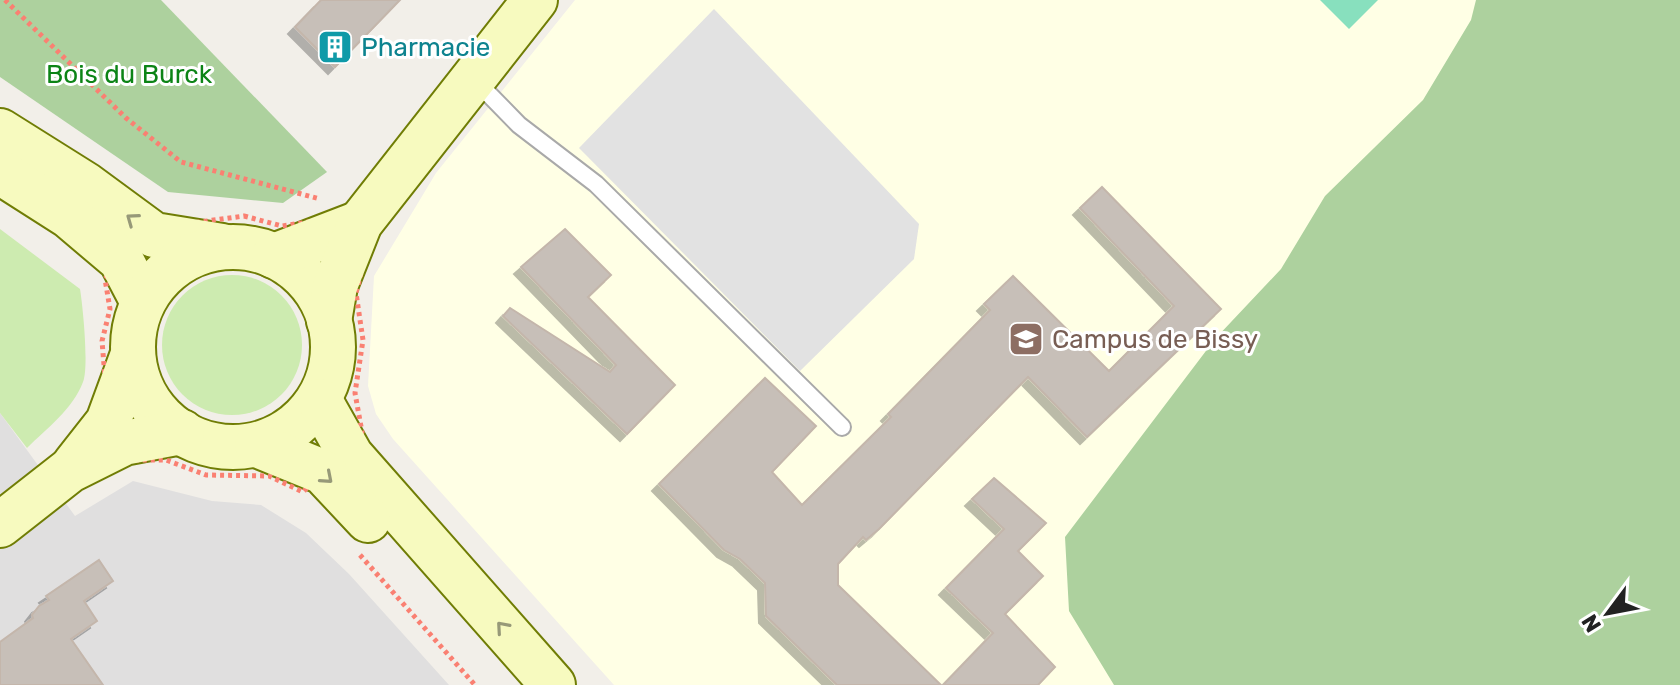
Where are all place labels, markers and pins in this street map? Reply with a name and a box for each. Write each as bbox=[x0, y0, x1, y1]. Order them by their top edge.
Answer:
building icon: Pharmacie bbox=[316, 28, 354, 66]
place label: Pharmacie bbox=[361, 32, 490, 63]
school or university icon: Campus de Bissy bbox=[1007, 320, 1045, 358]
place label: Campus de Bissy bbox=[1052, 324, 1258, 355]

